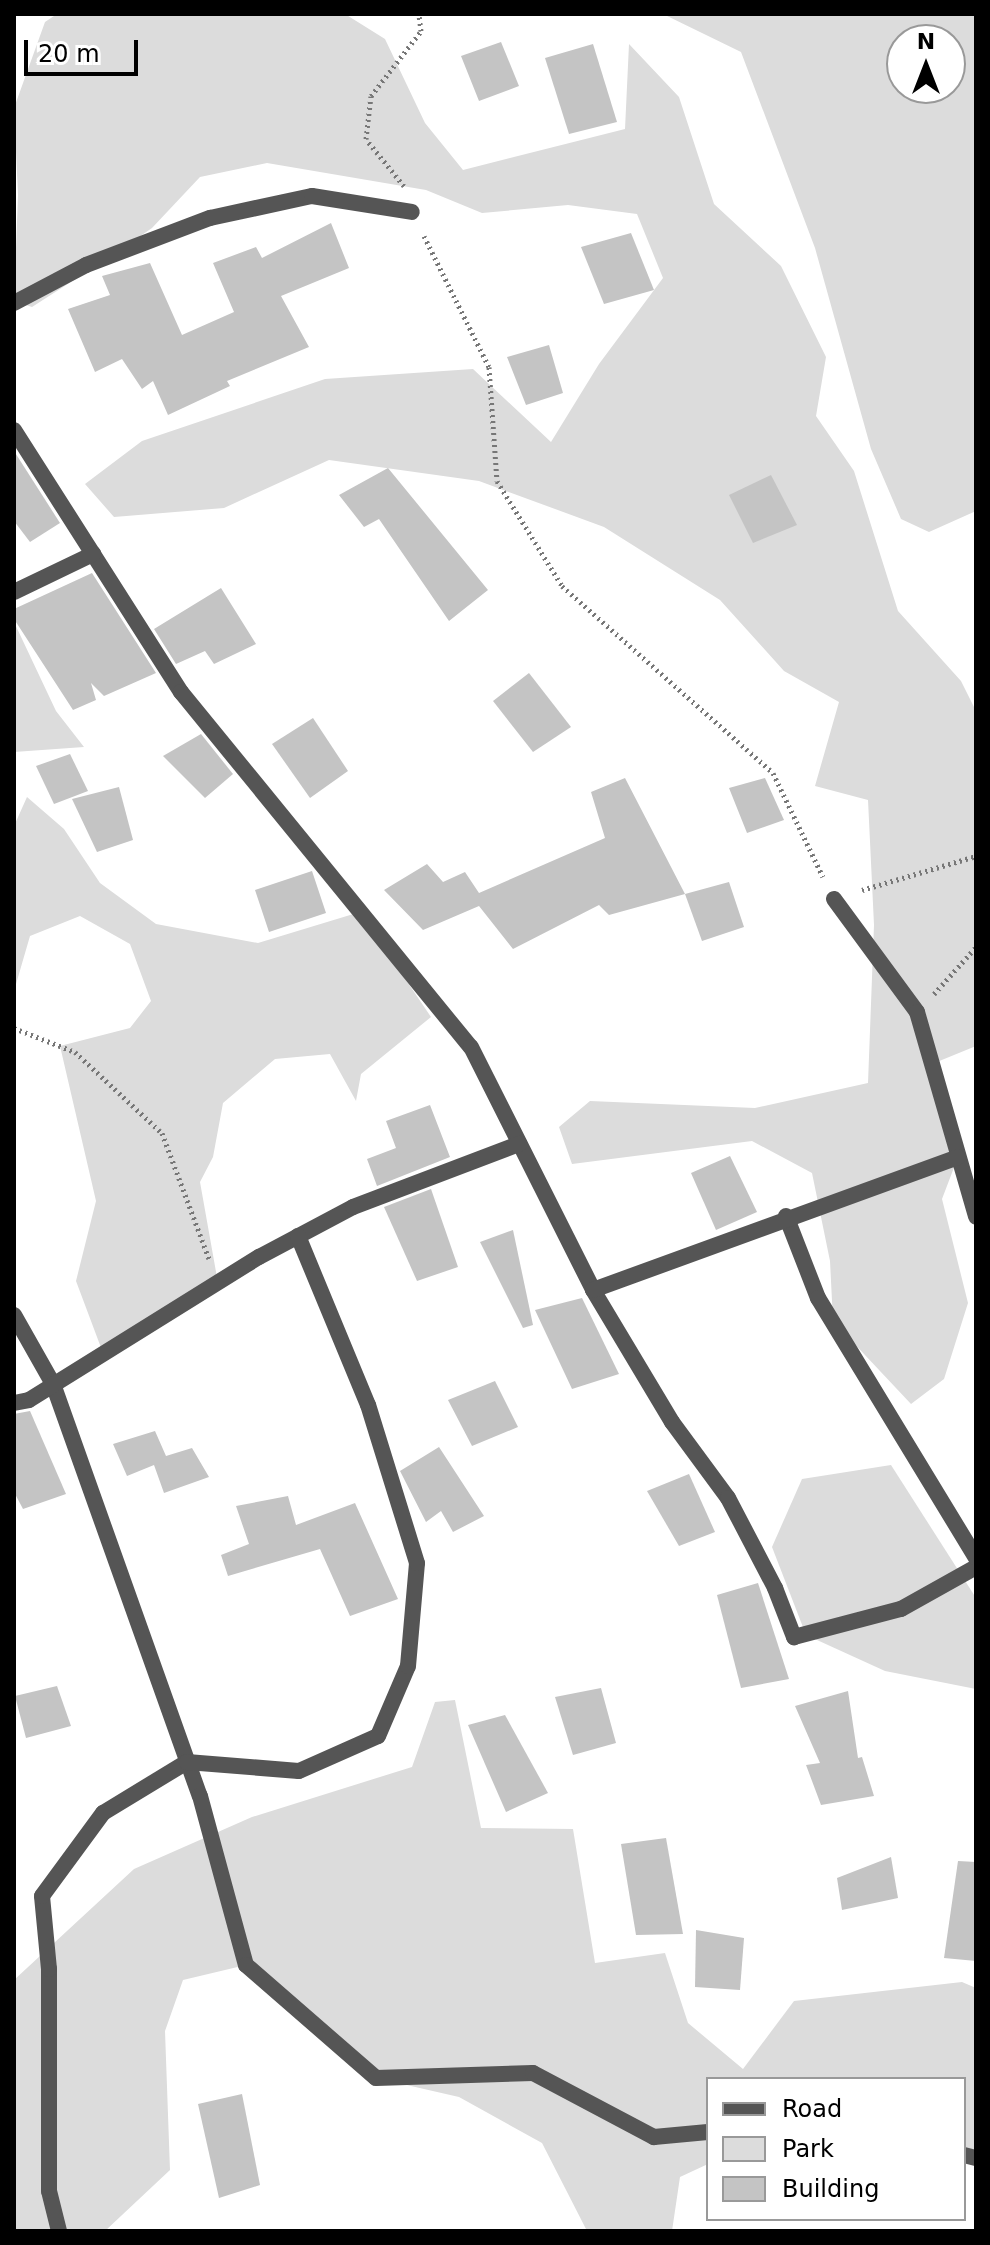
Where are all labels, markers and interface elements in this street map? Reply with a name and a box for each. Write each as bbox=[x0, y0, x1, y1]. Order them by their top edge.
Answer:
scale bar bbox=[28, 24, 142, 74]
north arrow bbox=[886, 24, 966, 104]
text: N bbox=[917, 29, 935, 54]
text: 20 m bbox=[38, 40, 100, 68]
legend bbox=[706, 2077, 966, 2221]
text: Road bbox=[782, 2095, 842, 2123]
text: Park bbox=[782, 2135, 834, 2163]
text: Building bbox=[782, 2175, 879, 2203]

